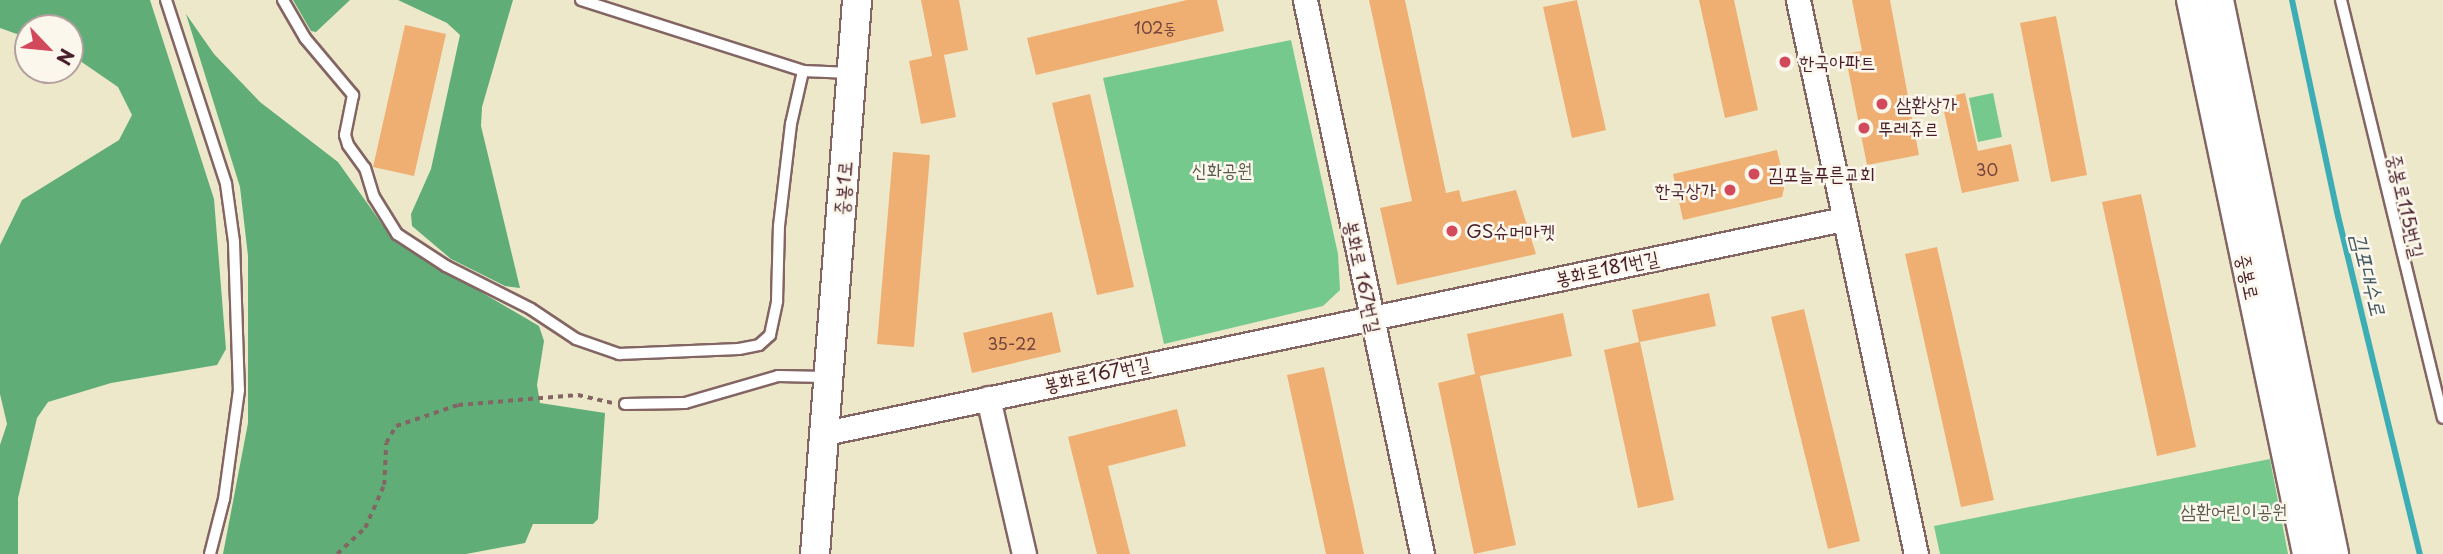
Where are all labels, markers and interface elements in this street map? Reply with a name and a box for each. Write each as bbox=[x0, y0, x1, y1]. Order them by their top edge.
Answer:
north arrow bbox=[14, 14, 84, 84]
house number: 102동 bbox=[1134, 17, 1176, 37]
text: N bbox=[50, 44, 82, 70]
place label: 한국아파트 bbox=[1799, 51, 1875, 73]
marker: 한국아파트 bbox=[1777, 54, 1793, 70]
place label: 삼환상가 bbox=[1896, 93, 1957, 115]
marker: 삼환상가 bbox=[1874, 96, 1890, 112]
place label: 뚜레쥬르 bbox=[1878, 117, 1939, 139]
marker: 뚜레쥬르 bbox=[1856, 120, 1872, 136]
street label: 중봉로115번길 bbox=[2383, 152, 2429, 260]
park label: 신화공원 bbox=[1191, 159, 1253, 181]
house number: 30 bbox=[1976, 159, 1998, 179]
street label: 중봉1로 bbox=[830, 160, 856, 216]
place label: 김포늘푸른교회 bbox=[1768, 163, 1875, 185]
marker: 김포늘푸른교회 bbox=[1746, 166, 1762, 182]
place label: 한국상가 bbox=[1655, 179, 1716, 201]
marker: 한국상가 bbox=[1722, 182, 1738, 198]
street label: 봉화로 167번길 bbox=[1340, 219, 1386, 335]
place label: GS슈머마켓 bbox=[1466, 220, 1555, 242]
marker: GS슈머마켓 bbox=[1444, 223, 1460, 239]
water label: 김포대수로 bbox=[2348, 230, 2392, 318]
street label: 봉화로181번길 bbox=[1553, 246, 1661, 290]
street label: 중봉로 bbox=[2232, 252, 2264, 302]
house number: 35-22 bbox=[987, 333, 1037, 353]
street label: 봉화로167번길 bbox=[1042, 352, 1152, 396]
park label: 삼환어린이공원 bbox=[2180, 500, 2288, 522]

